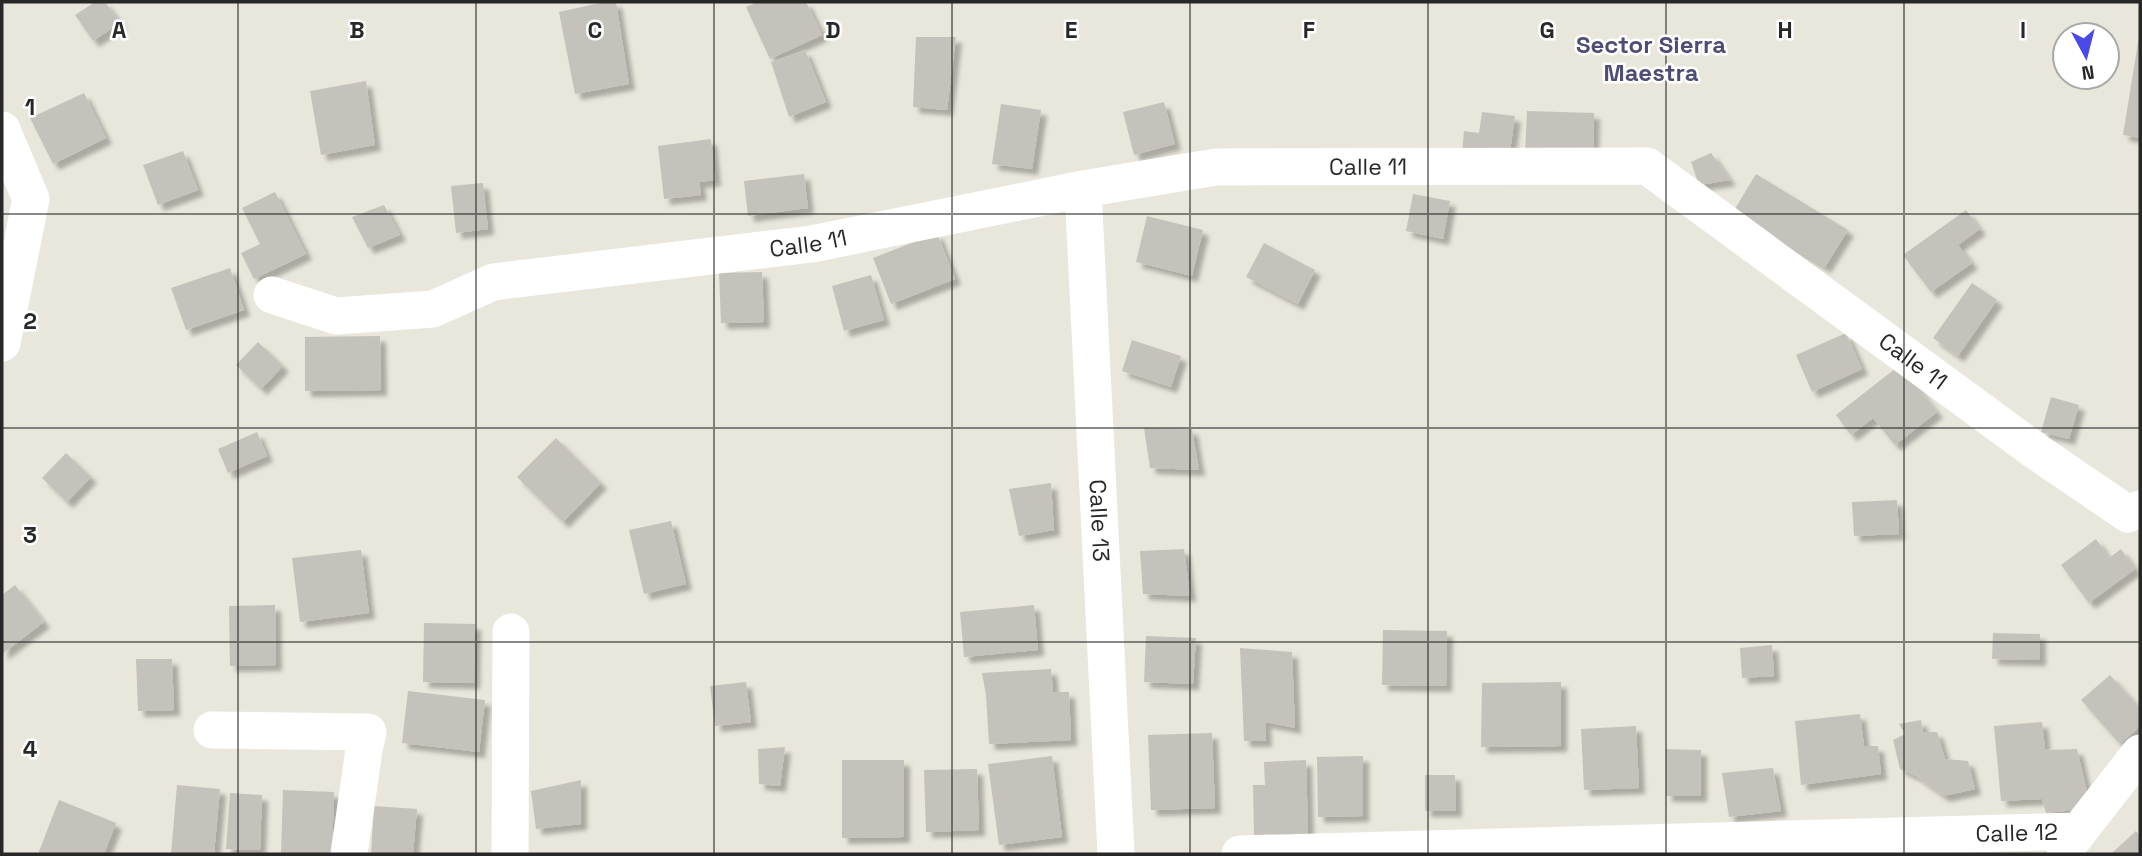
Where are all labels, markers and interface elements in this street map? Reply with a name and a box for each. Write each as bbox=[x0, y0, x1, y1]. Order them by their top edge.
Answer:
text: A bbox=[112, 15, 127, 45]
text: B bbox=[349, 15, 365, 45]
text: C bbox=[588, 15, 602, 45]
text: D bbox=[825, 15, 841, 45]
text: E bbox=[1065, 15, 1077, 45]
text: F bbox=[1303, 15, 1315, 45]
text: G bbox=[1539, 15, 1555, 45]
text: H bbox=[1777, 15, 1793, 45]
text: I bbox=[2020, 15, 2026, 45]
north arrow bbox=[2051, 21, 2121, 91]
district label: Sector Sierra Maestra bbox=[1576, 29, 1726, 88]
text: N bbox=[2080, 59, 2096, 86]
text: 1 bbox=[25, 92, 35, 122]
street label: Calle 11 bbox=[1329, 152, 1407, 182]
street label: Calle 11 bbox=[768, 222, 850, 264]
text: 2 bbox=[23, 306, 37, 336]
street label: Calle 11 bbox=[1873, 326, 1953, 396]
street label: Calle 13 bbox=[1082, 479, 1116, 562]
text: 3 bbox=[23, 520, 37, 550]
text: 4 bbox=[23, 734, 38, 764]
street label: Calle 12 bbox=[1975, 817, 2058, 849]

